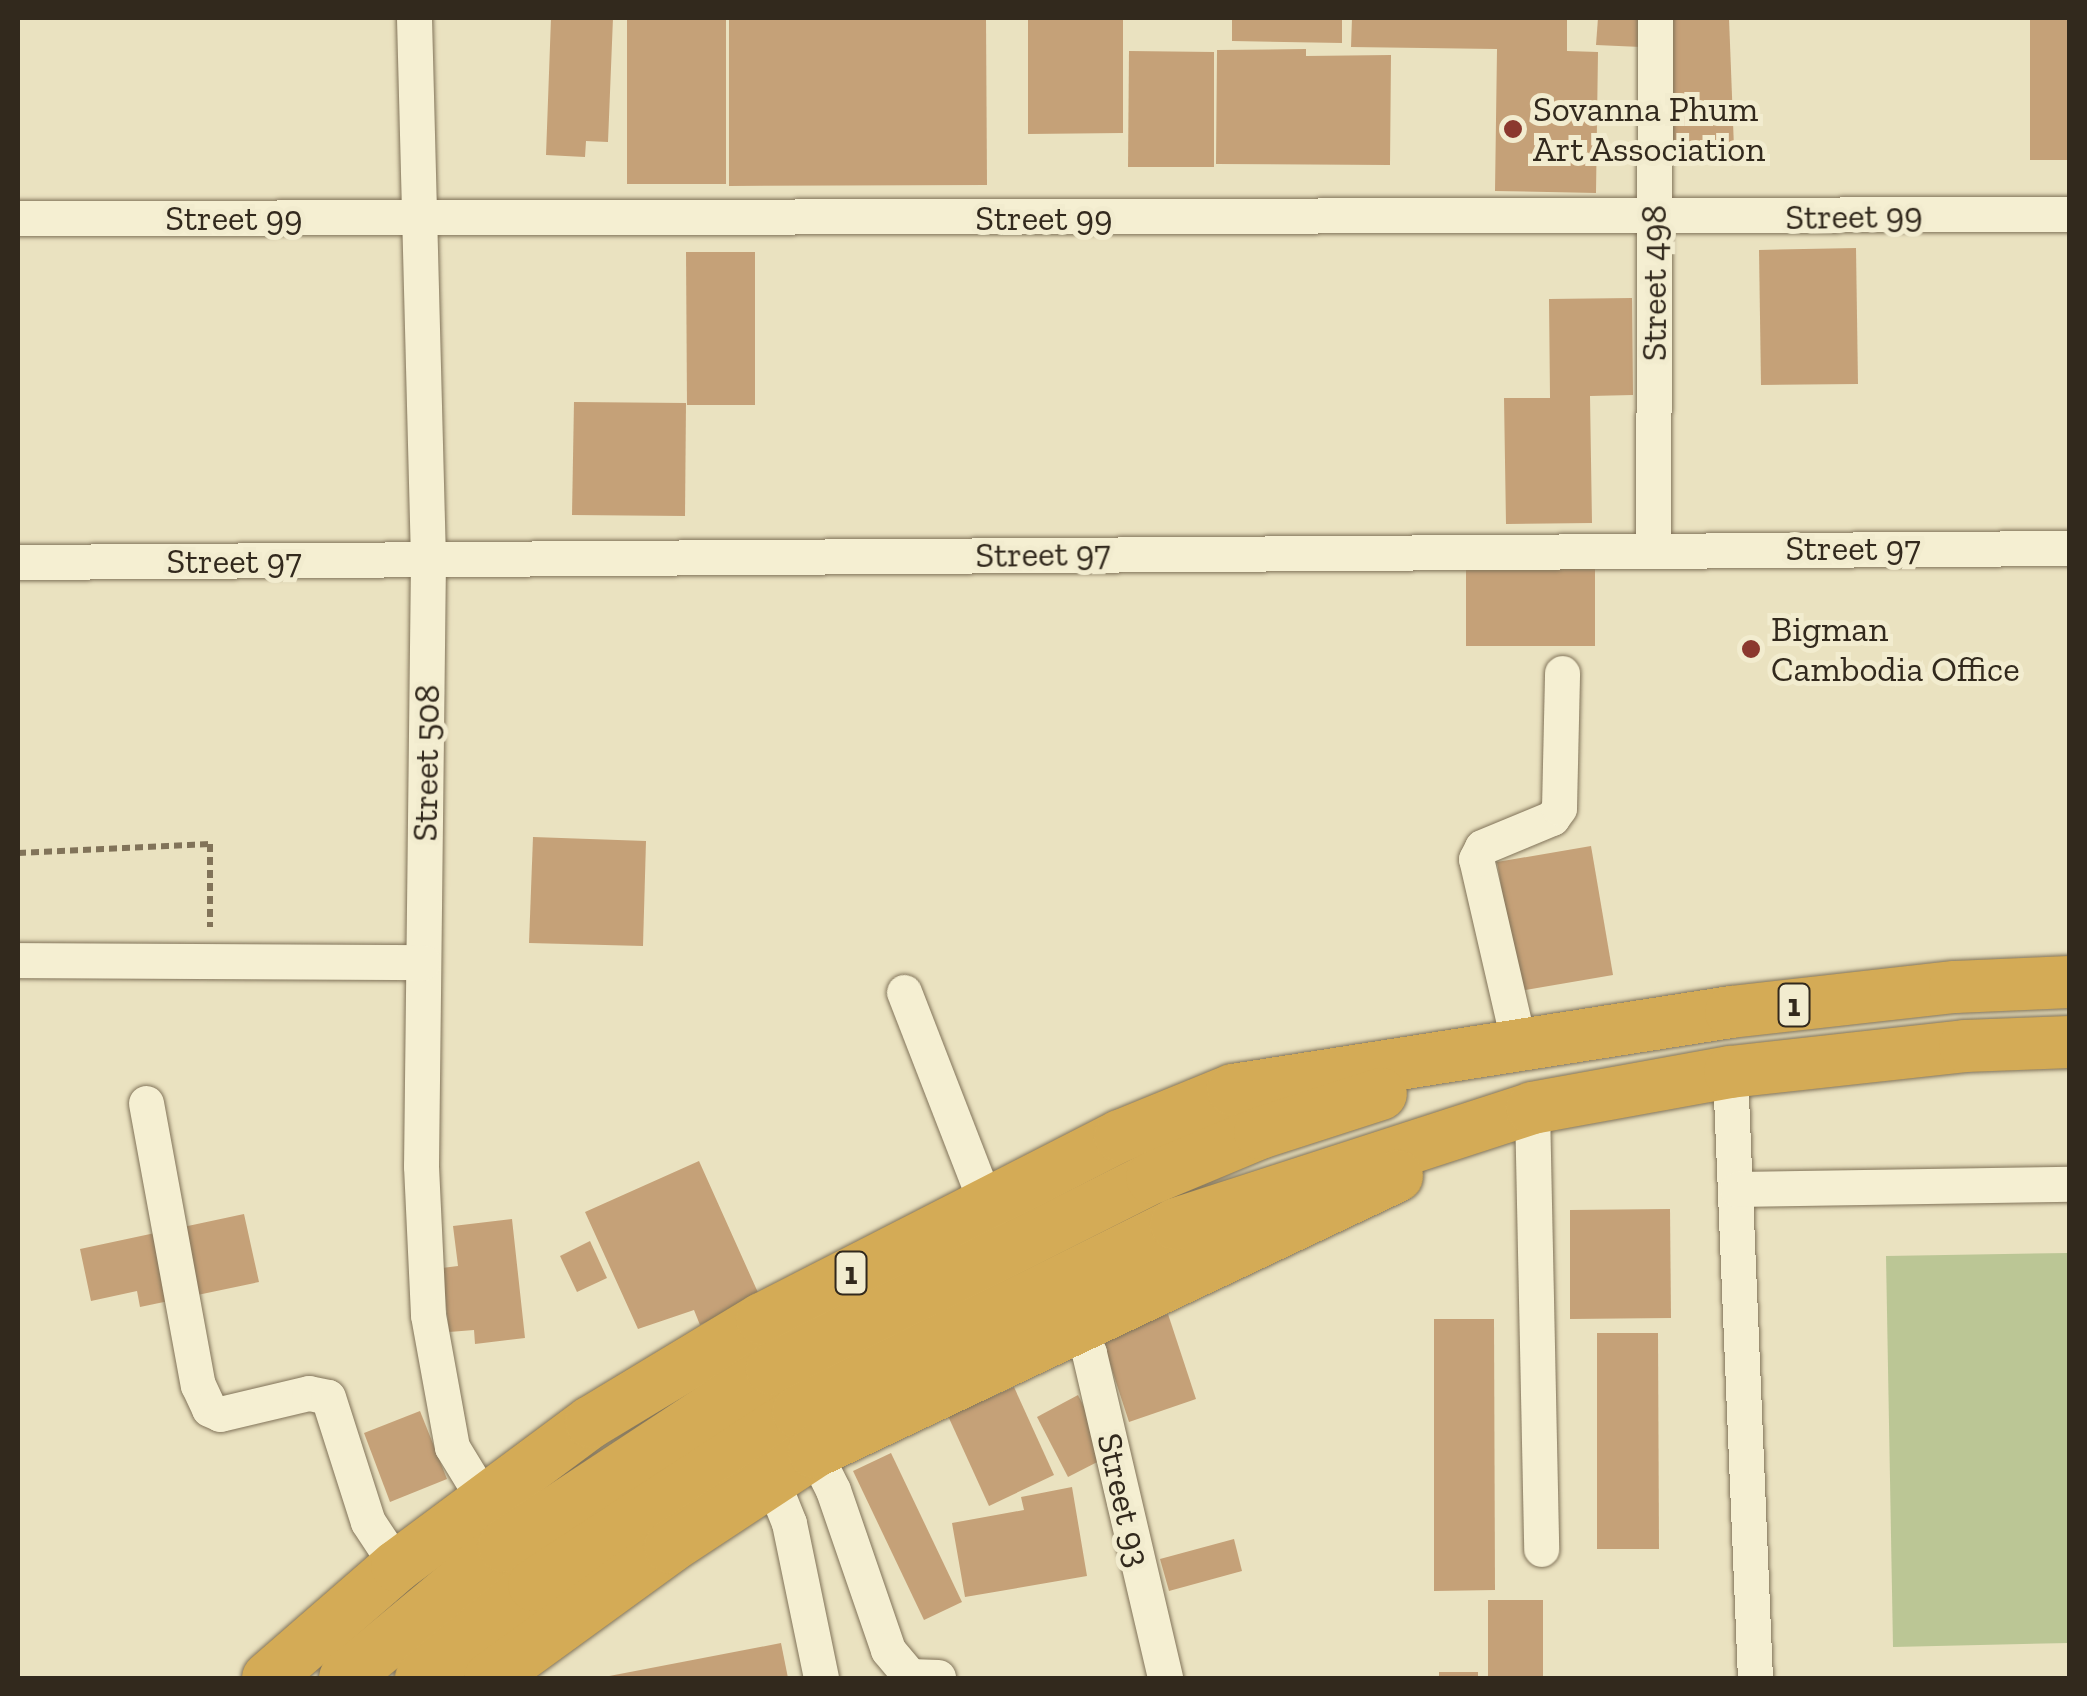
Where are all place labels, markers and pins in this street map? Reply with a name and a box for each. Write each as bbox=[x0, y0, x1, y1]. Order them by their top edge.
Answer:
place label: Sovanna Phum Art Association bbox=[1533, 88, 1766, 170]
marker: Sovanna Phum Art Association bbox=[1502, 118, 1524, 140]
place label: Bigman Cambodia Office bbox=[1771, 608, 2020, 690]
marker: Bigman Cambodia Office bbox=[1740, 638, 1762, 660]

